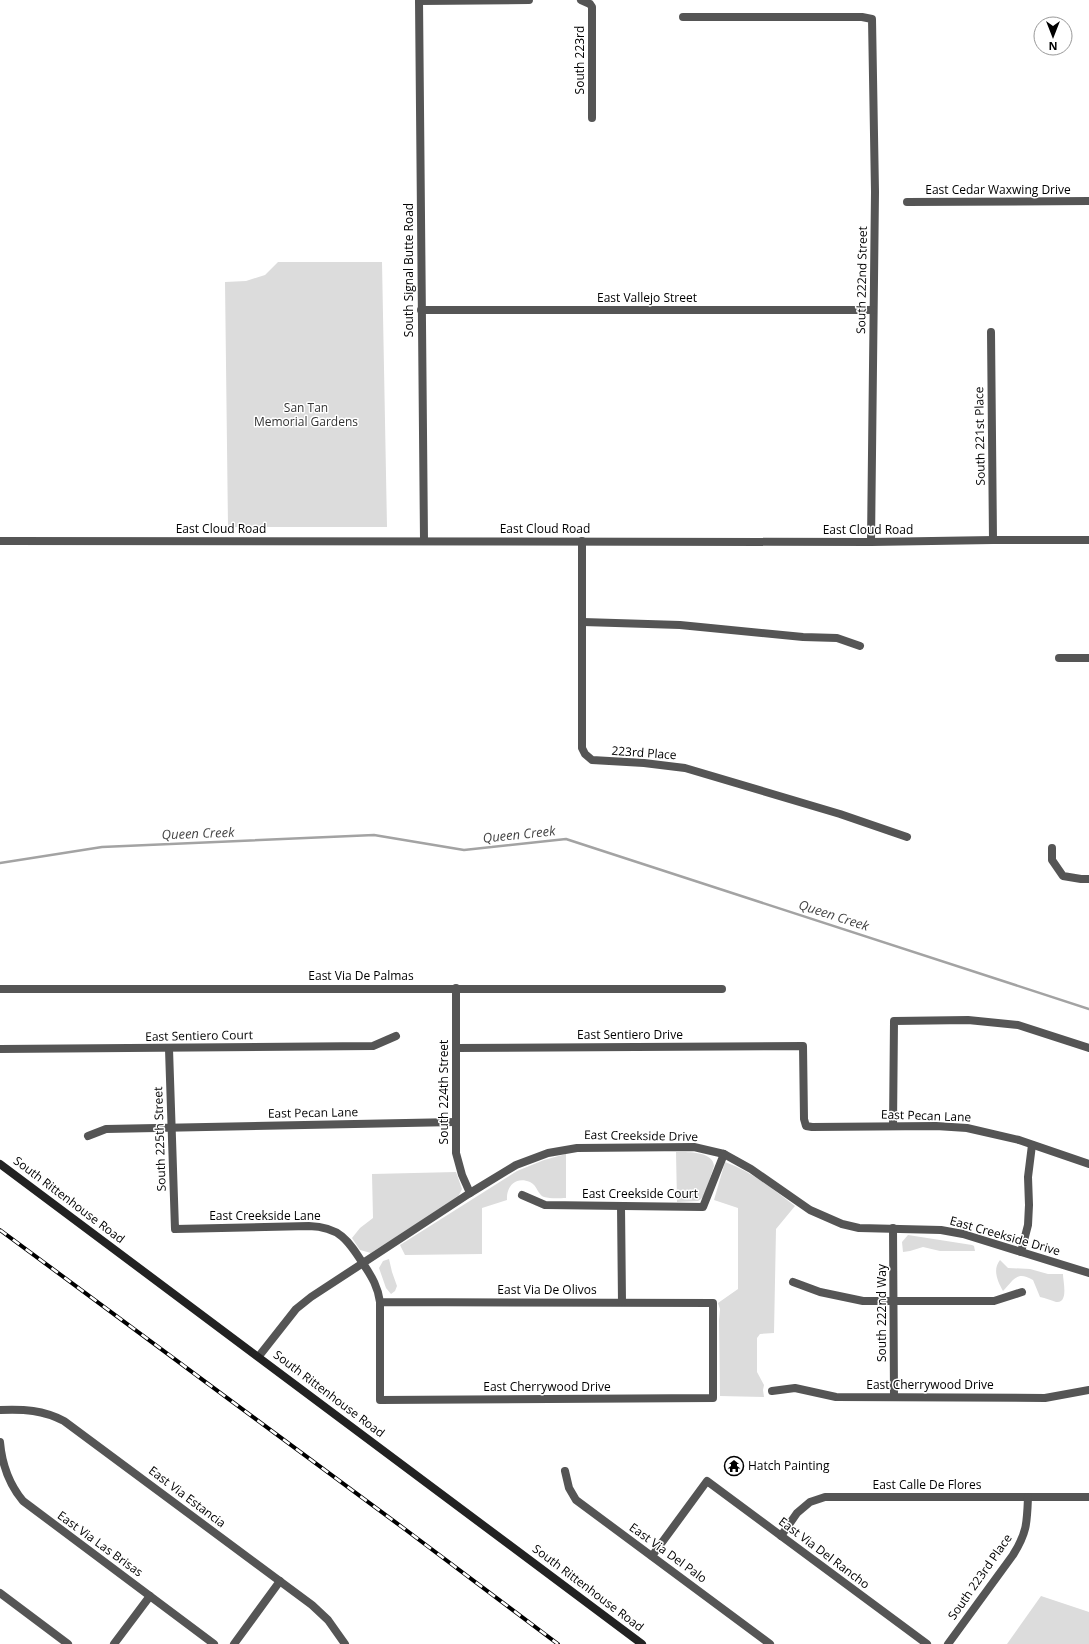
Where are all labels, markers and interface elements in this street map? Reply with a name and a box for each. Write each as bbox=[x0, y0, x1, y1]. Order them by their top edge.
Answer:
north arrow bbox=[1033, 16, 1073, 56]
street label: South 223rd bbox=[571, 26, 588, 94]
text: N bbox=[1049, 39, 1057, 54]
street label: East Cedar Waxwing Drive bbox=[925, 181, 1071, 198]
street label: South Signal Butte Road bbox=[400, 203, 417, 337]
street label: South 222nd Street bbox=[852, 226, 871, 334]
street label: East Vallejo Street bbox=[597, 289, 697, 306]
street label: South 221st Place bbox=[970, 386, 989, 486]
park label: San Tan Memorial Gardens bbox=[254, 399, 358, 430]
street label: East Cloud Road bbox=[176, 520, 266, 537]
street label: East Cloud Road bbox=[500, 520, 590, 537]
street label: East Cloud Road bbox=[823, 521, 913, 538]
street label: 223rd Place bbox=[611, 742, 677, 763]
water label: Queen Creek bbox=[482, 821, 557, 847]
water label: Queen Creek bbox=[161, 823, 235, 843]
water label: Queen Creek bbox=[797, 895, 872, 935]
street label: East Via De Palmas bbox=[308, 967, 414, 984]
street label: East Sentiero Court bbox=[145, 1026, 253, 1045]
street label: East Sentiero Drive bbox=[577, 1026, 683, 1043]
street label: South 224th Street bbox=[435, 1040, 452, 1144]
street label: South 225th Street bbox=[149, 1086, 170, 1192]
street label: East Pecan Lane bbox=[268, 1103, 359, 1122]
street label: East Pecan Lane bbox=[881, 1105, 972, 1126]
street label: East Creekside Drive bbox=[584, 1126, 698, 1145]
street label: South Rittenhouse Road bbox=[10, 1152, 128, 1247]
street label: East Creekside Court bbox=[582, 1185, 698, 1202]
street label: East Creekside Lane bbox=[209, 1207, 321, 1224]
street label: East Creekside Drive bbox=[948, 1212, 1063, 1259]
street label: South 222nd Way bbox=[873, 1263, 890, 1362]
street label: East Via De Olivos bbox=[497, 1281, 597, 1298]
street label: South Rittenhouse Road bbox=[270, 1346, 388, 1441]
street label: East Cherrywood Drive bbox=[866, 1376, 994, 1393]
street label: East Cherrywood Drive bbox=[483, 1378, 611, 1395]
temple icon: Hatch Painting bbox=[723, 1455, 745, 1477]
place label: Hatch Painting bbox=[748, 1457, 830, 1474]
street label: East Via Estancia bbox=[145, 1462, 229, 1531]
street label: East Calle De Flores bbox=[873, 1476, 982, 1493]
street label: East Via Las Brisas bbox=[54, 1507, 147, 1581]
street label: East Via Del Rancho bbox=[775, 1513, 873, 1592]
street label: East Via Del Palo bbox=[626, 1519, 711, 1587]
street label: South 223rd Place bbox=[944, 1530, 1016, 1623]
street label: South Rittenhouse Road bbox=[529, 1540, 647, 1635]

